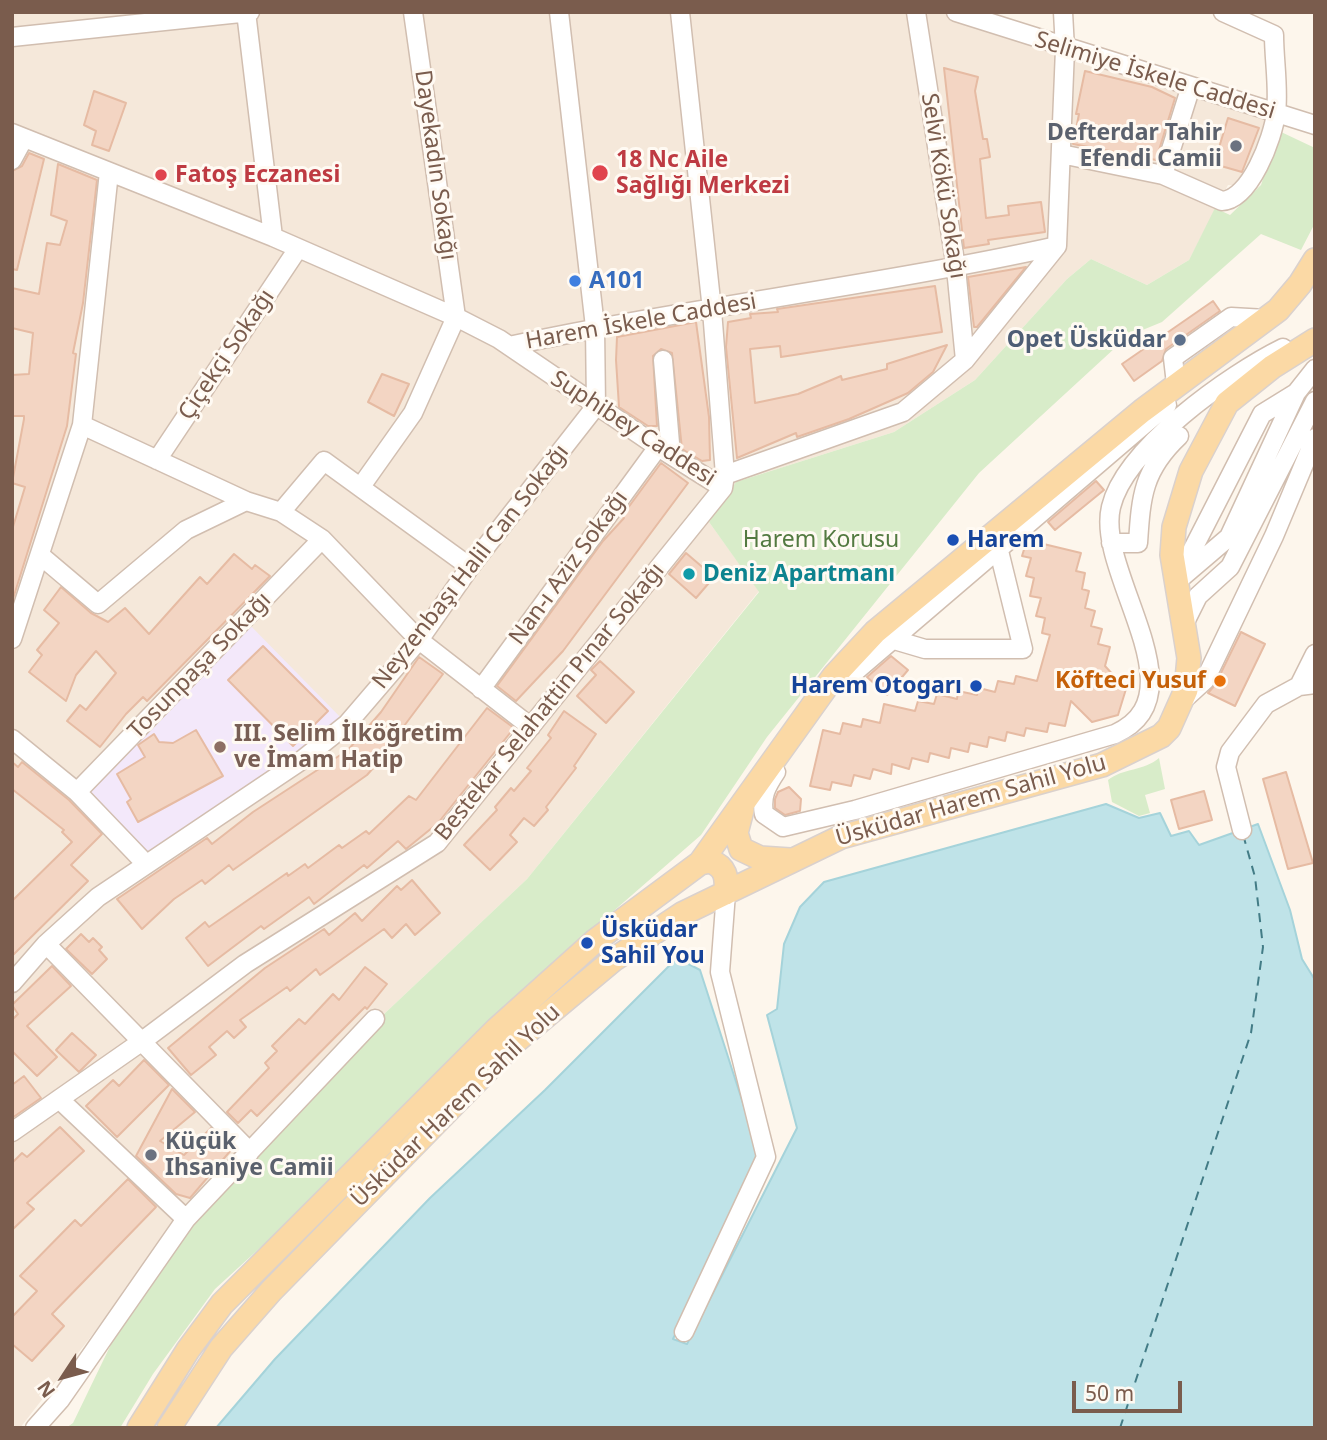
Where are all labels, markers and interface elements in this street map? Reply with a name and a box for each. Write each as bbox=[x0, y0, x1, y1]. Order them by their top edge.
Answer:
street label: Selimiye İskele Caddesi bbox=[1031, 26, 1279, 126]
street label: Dayekadın Sokağı bbox=[408, 68, 462, 262]
street label: Selvi Kökü Sokağı bbox=[915, 91, 971, 281]
place label: Defterdar Tahir Efendi Camii bbox=[1047, 119, 1222, 173]
marker: Defterdar Tahir Efendi Camii bbox=[1228, 138, 1244, 154]
place label: 18 Nc Aile Sağlığı Merkezi bbox=[616, 146, 790, 200]
place label: Fatoş Eczanesi bbox=[175, 161, 340, 189]
marker: 18 Nc Aile Sağlığı Merkezi bbox=[590, 163, 610, 183]
marker: Fatoş Eczanesi bbox=[153, 167, 169, 183]
place label: A101 bbox=[589, 267, 644, 295]
marker: A101 bbox=[567, 273, 583, 289]
street label: Çiçekçi Sokağı bbox=[173, 284, 281, 426]
street label: Harem İskele Caddesi bbox=[523, 288, 759, 356]
place label: Opet Üsküdar bbox=[1007, 326, 1166, 354]
marker: Opet Üsküdar bbox=[1172, 332, 1188, 348]
street label: Suphibey Caddesi bbox=[545, 365, 721, 493]
street label: Neyzenbaşı Halil Can Sokağı bbox=[367, 439, 575, 695]
street label: Nan-ı Aziz Sokağı bbox=[504, 485, 634, 651]
park label: Harem Korusu bbox=[743, 526, 899, 554]
place label: Harem bbox=[967, 526, 1044, 554]
marker: Harem bbox=[945, 532, 961, 548]
street label: Bestekar Selahattin Pınar Sokağı bbox=[429, 558, 671, 846]
place label: Deniz Apartmanı bbox=[703, 560, 895, 588]
marker: Deniz Apartmanı bbox=[681, 566, 697, 582]
street label: Tosunpaşa Sokağı bbox=[123, 587, 277, 745]
place label: Köfteci Yusuf bbox=[1055, 667, 1206, 695]
place label: Harem Otogarı bbox=[791, 672, 962, 700]
marker: Köfteci Yusuf bbox=[1212, 673, 1228, 689]
marker: Harem Otogarı bbox=[968, 678, 984, 694]
place label: III. Selim İlköğretim ve İmam Hatip bbox=[234, 720, 464, 774]
marker: III. Selim İlköğretim ve İmam Hatip bbox=[212, 739, 228, 755]
street label: Üsküdar Harem Sahil Yolu bbox=[833, 749, 1109, 853]
place label: Üsküdar Sahil You bbox=[601, 916, 705, 970]
marker: Üsküdar Sahil You bbox=[579, 935, 595, 951]
street label: Üsküdar Harem Sahil Yolu bbox=[346, 999, 566, 1213]
place label: Küçük Ihsaniye Camii bbox=[165, 1128, 334, 1182]
marker: Küçük Ihsaniye Camii bbox=[143, 1147, 159, 1163]
north arrow bbox=[28, 1342, 98, 1412]
scale bar bbox=[1075, 1366, 1185, 1410]
text: N bbox=[31, 1375, 61, 1403]
text: 50 m bbox=[1085, 1379, 1134, 1407]

